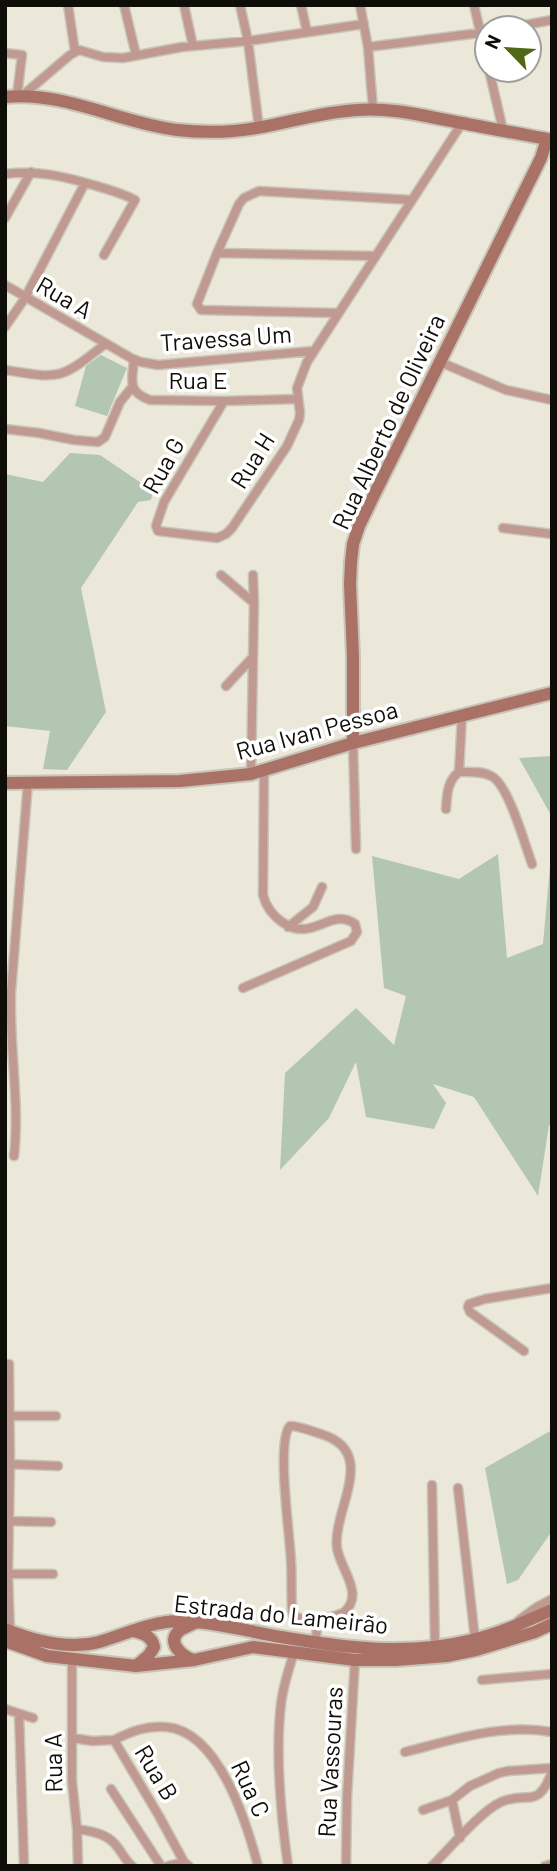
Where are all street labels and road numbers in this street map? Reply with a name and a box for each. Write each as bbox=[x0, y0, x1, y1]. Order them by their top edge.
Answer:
street label: Rua A bbox=[32, 269, 98, 324]
street label: Rua Alberto de Oliveira bbox=[325, 309, 450, 533]
street label: Travessa Um bbox=[159, 318, 293, 357]
street label: Rua E bbox=[168, 365, 228, 394]
street label: Rua H bbox=[223, 427, 280, 493]
street label: Rua G bbox=[136, 432, 190, 498]
street label: Rua Ivan Pessoa bbox=[232, 694, 401, 765]
street label: Estrada do Lameirão bbox=[173, 1588, 390, 1639]
street label: Rua Vassouras bbox=[311, 1686, 348, 1838]
street label: Rua A bbox=[37, 1733, 68, 1793]
street label: Rua B bbox=[129, 1739, 185, 1805]
street label: Rua C bbox=[226, 1755, 277, 1821]

